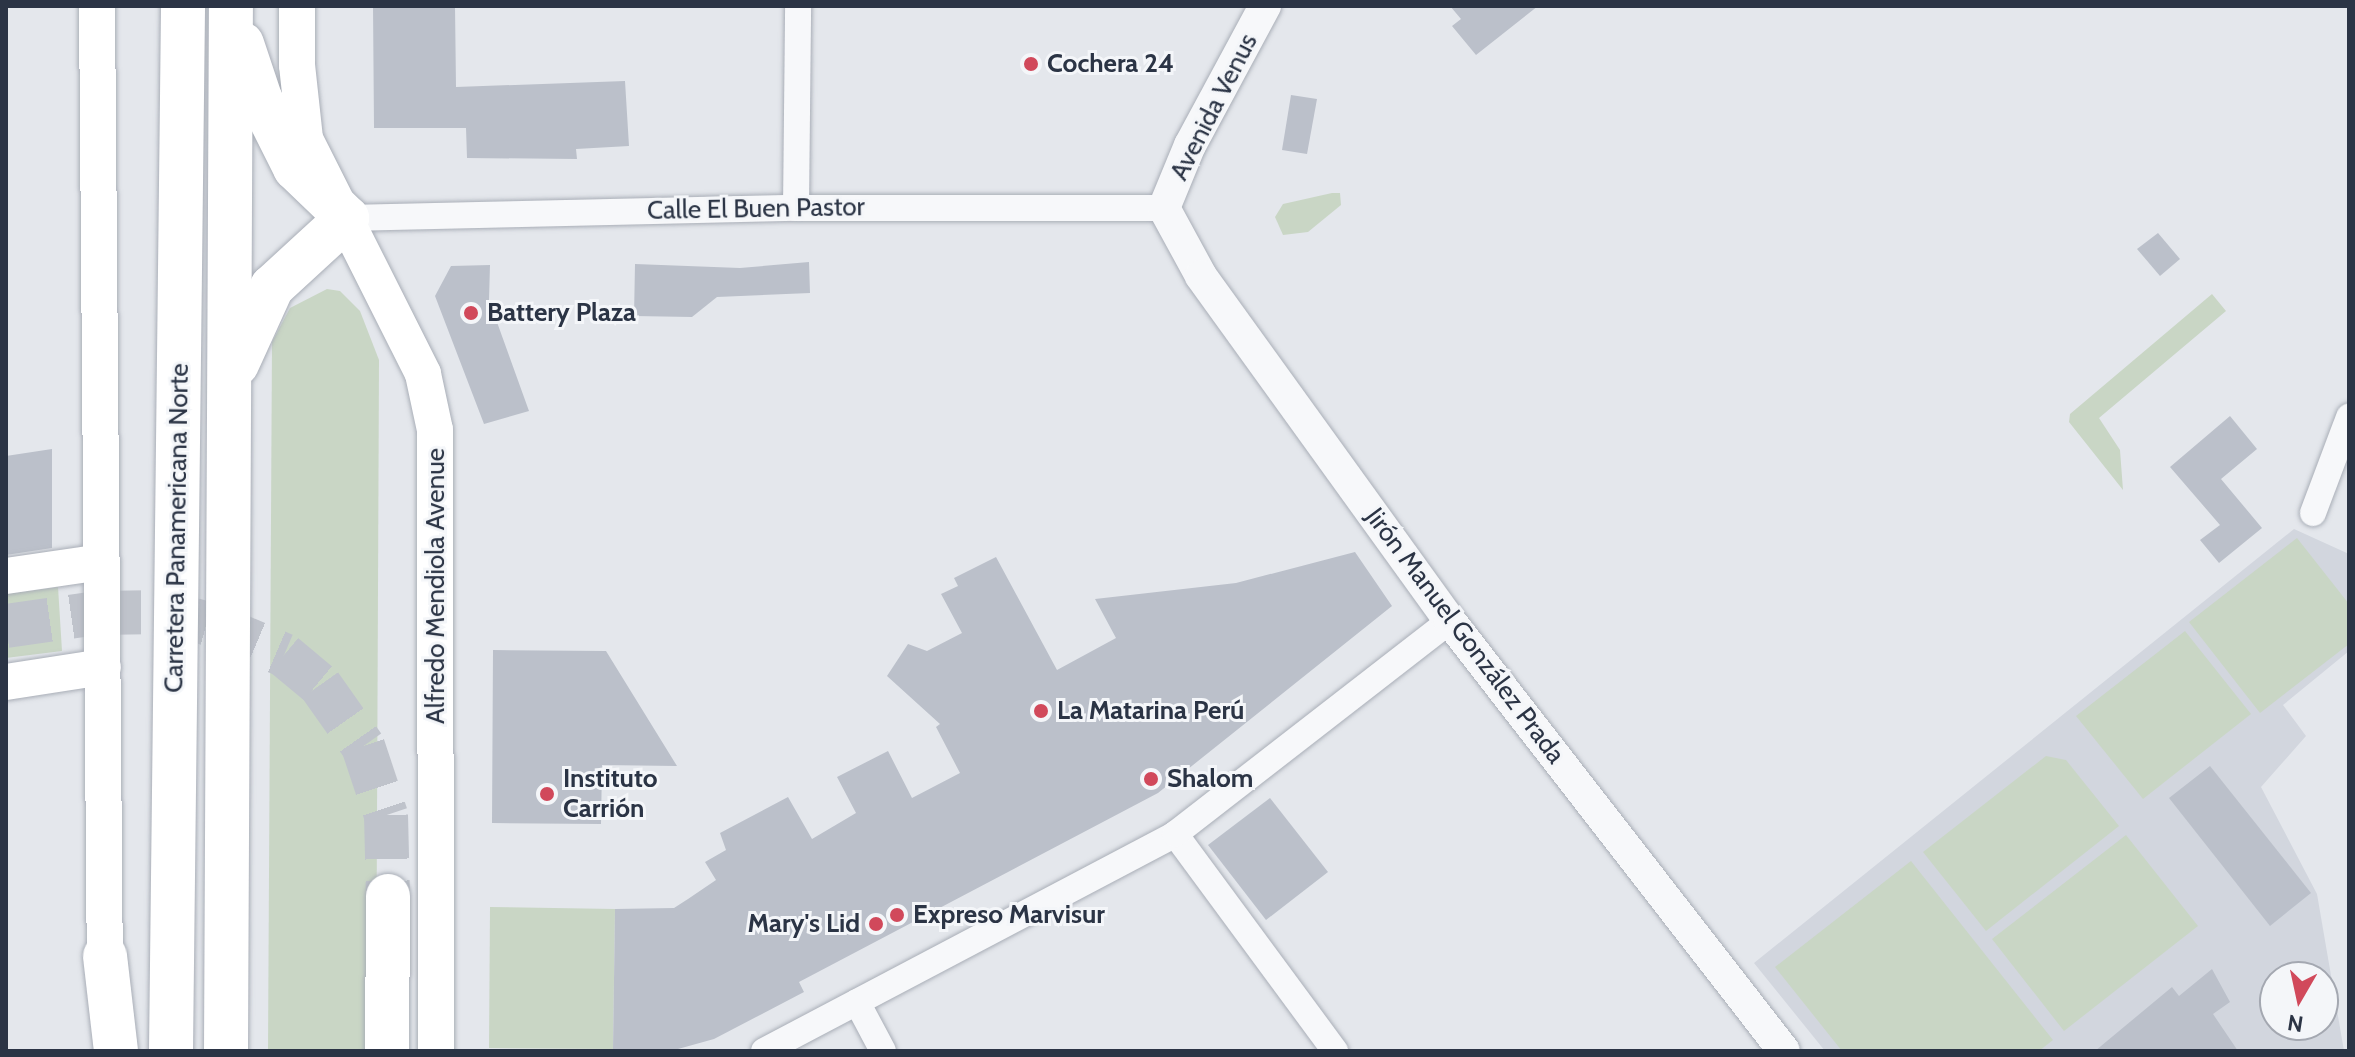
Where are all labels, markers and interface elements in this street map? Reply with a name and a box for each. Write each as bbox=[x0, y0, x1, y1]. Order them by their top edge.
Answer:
street label: Avenida Venus bbox=[1164, 28, 1264, 186]
place label: Cochera 24 bbox=[1047, 48, 1174, 80]
marker: Cochera 24 bbox=[1022, 55, 1040, 73]
street label: Calle El Buen Pastor bbox=[647, 192, 865, 226]
place label: Battery Plaza bbox=[487, 297, 636, 329]
marker: Battery Plaza bbox=[462, 304, 480, 322]
street label: Carretera Panamericana Norte bbox=[159, 363, 195, 693]
street label: Alfredo Mendiola Avenue bbox=[420, 448, 452, 724]
street label: Jirón Manuel González Prada bbox=[1359, 502, 1571, 770]
place label: La Matarina Perú bbox=[1057, 695, 1244, 727]
marker: La Matarina Perú bbox=[1032, 702, 1050, 720]
place label: Instituto Carrión bbox=[563, 763, 658, 824]
place label: Shalom bbox=[1167, 763, 1253, 795]
marker: Shalom bbox=[1142, 770, 1160, 788]
marker: Instituto Carrión bbox=[538, 785, 556, 803]
place label: Expreso Marvisur bbox=[913, 899, 1105, 931]
marker: Expreso Marvisur bbox=[888, 906, 906, 924]
place label: Mary's Lid bbox=[748, 908, 860, 940]
marker: Mary's Lid bbox=[867, 915, 885, 933]
north arrow bbox=[2259, 961, 2339, 1041]
text: N bbox=[2286, 1009, 2305, 1038]

